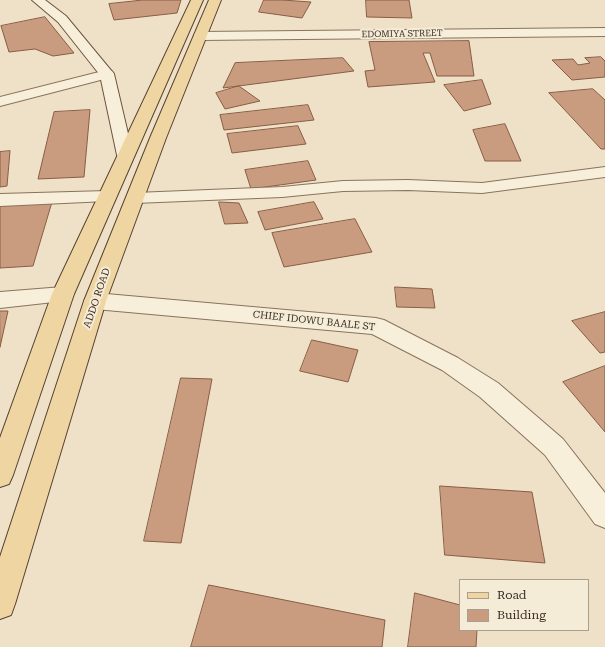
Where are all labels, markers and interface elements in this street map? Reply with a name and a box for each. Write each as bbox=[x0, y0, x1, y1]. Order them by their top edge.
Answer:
street label: EDOMIYA STREET bbox=[361, 28, 443, 40]
street label: ADDO ROAD bbox=[81, 267, 113, 329]
street label: CHIEF IDOWU BAALE ST bbox=[252, 309, 376, 333]
legend bbox=[459, 579, 589, 631]
text: Road bbox=[497, 588, 526, 602]
text: Building bbox=[497, 608, 546, 622]

